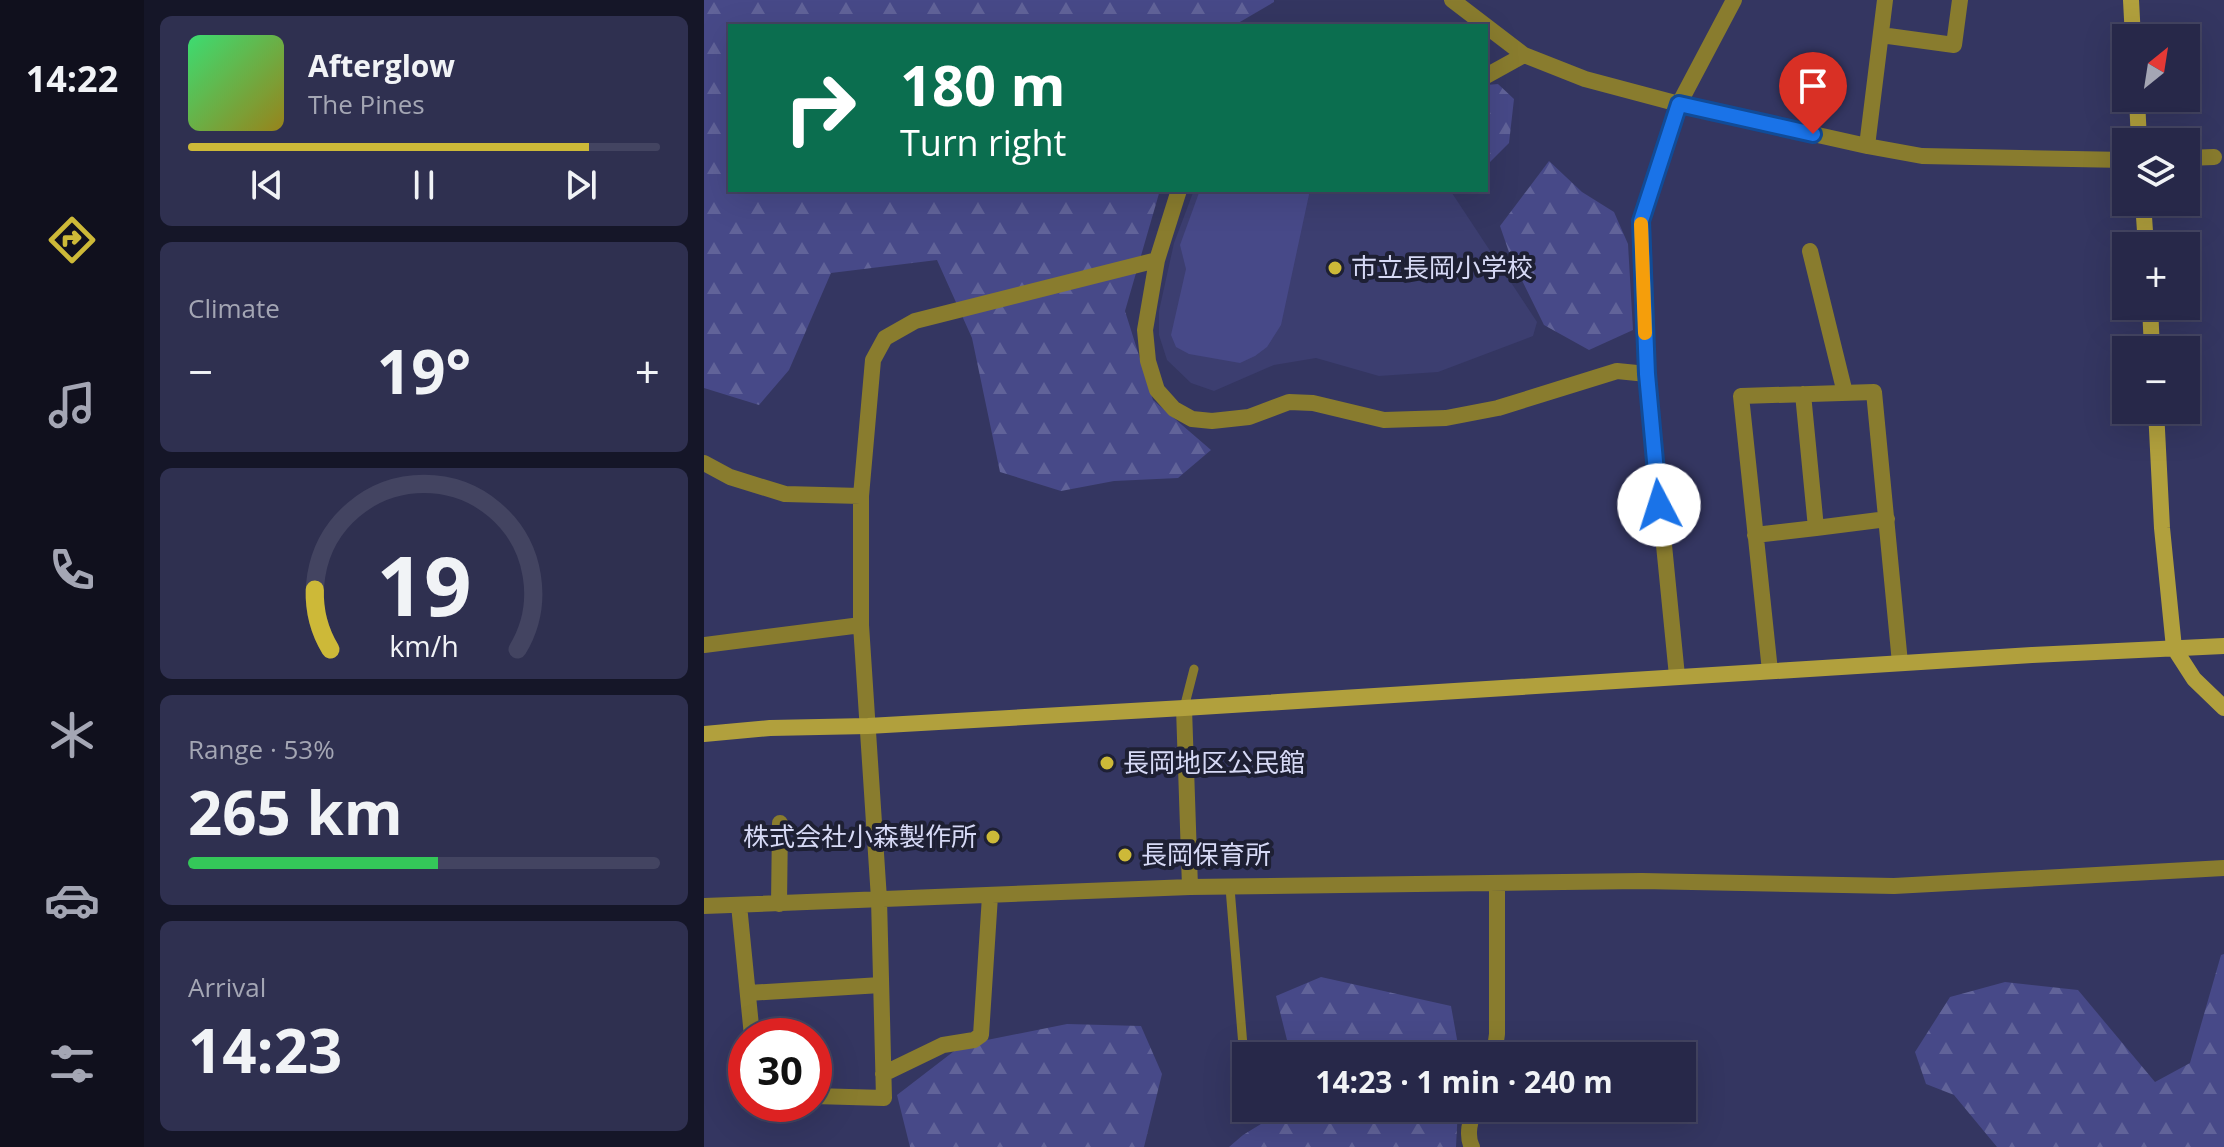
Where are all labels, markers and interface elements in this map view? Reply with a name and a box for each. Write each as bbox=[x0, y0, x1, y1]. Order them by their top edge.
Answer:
north arrow bbox=[2112, 24, 2200, 112]
map controls bbox=[2112, 24, 2200, 424]
text: Afterglow bbox=[308, 45, 455, 86]
text: 180 m bbox=[900, 46, 1066, 122]
pin bbox=[1779, 52, 1847, 134]
text: 14:22 bbox=[26, 54, 118, 103]
icon: right bbox=[768, 56, 872, 160]
icon: arrive bbox=[1791, 64, 1835, 108]
text: The Pines bbox=[308, 86, 425, 122]
text: Turn right bbox=[900, 118, 1066, 167]
button: layers bbox=[2112, 128, 2200, 216]
icon: previous bbox=[245, 163, 289, 207]
icon: pause bbox=[402, 163, 446, 207]
icon: next bbox=[559, 163, 603, 207]
icon: directions bbox=[44, 212, 100, 268]
button: + bbox=[2112, 232, 2200, 320]
place label: 市立長岡小学校 bbox=[1351, 249, 1533, 285]
marker: 市立長岡小学校 bbox=[1326, 259, 1344, 277]
text: Climate bbox=[188, 290, 280, 326]
text: 19° bbox=[377, 330, 471, 412]
button: − bbox=[2112, 336, 2200, 424]
text: − bbox=[188, 341, 213, 401]
text: + bbox=[635, 341, 660, 401]
icon: music bbox=[44, 377, 100, 433]
position arrow bbox=[1617, 463, 1701, 547]
text: 19 bbox=[376, 526, 472, 639]
icon: phone bbox=[44, 542, 100, 598]
text: km/h bbox=[389, 626, 459, 665]
icon: climate bbox=[44, 707, 100, 763]
text: Range · 53% bbox=[188, 731, 335, 767]
place label: 長岡地区公民館 bbox=[1123, 744, 1305, 780]
marker: 長岡地区公民館 bbox=[1098, 754, 1116, 772]
text: 265 km bbox=[188, 771, 403, 853]
place label: 株式会社小森製作所 bbox=[743, 818, 977, 854]
marker: 株式会社小森製作所 bbox=[984, 828, 1002, 846]
place label: 長岡保育所 bbox=[1141, 836, 1271, 872]
marker: 長岡保育所 bbox=[1116, 846, 1134, 864]
icon: car bbox=[44, 872, 100, 928]
text: Arrival bbox=[188, 969, 266, 1005]
text: 14:23 bbox=[188, 1009, 342, 1091]
speed limit sign: 30 bbox=[728, 1018, 832, 1122]
icon: filters bbox=[44, 1036, 100, 1092]
text: 14:23 · 1 min · 240 m bbox=[1315, 1061, 1613, 1102]

